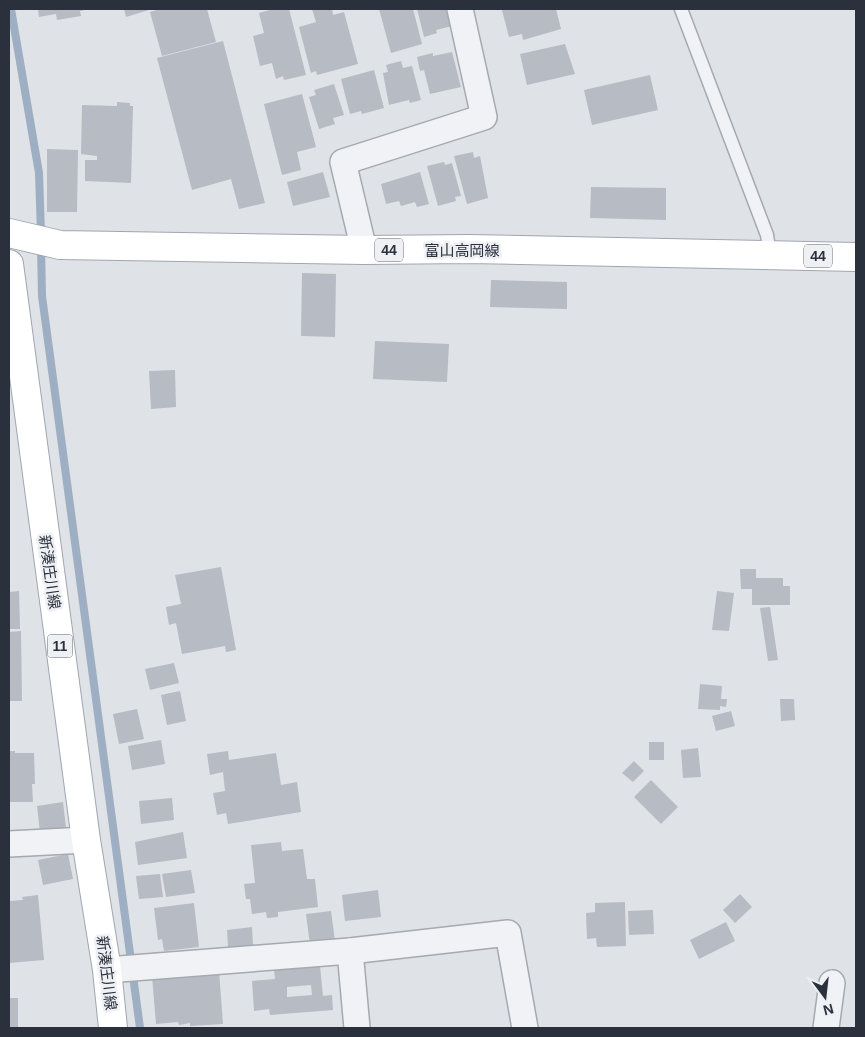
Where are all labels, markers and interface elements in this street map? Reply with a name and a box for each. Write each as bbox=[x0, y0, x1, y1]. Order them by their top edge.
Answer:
road number: 44 bbox=[375, 238, 403, 262]
street label: 富山高岡線 bbox=[424, 242, 500, 259]
road number: 44 bbox=[804, 245, 832, 268]
street label: 新湊庄川線 bbox=[36, 534, 64, 610]
road number: 11 bbox=[48, 634, 72, 658]
street label: 新湊庄川線 bbox=[94, 935, 120, 1011]
north arrow bbox=[800, 972, 850, 1022]
text: N bbox=[821, 1001, 835, 1019]

